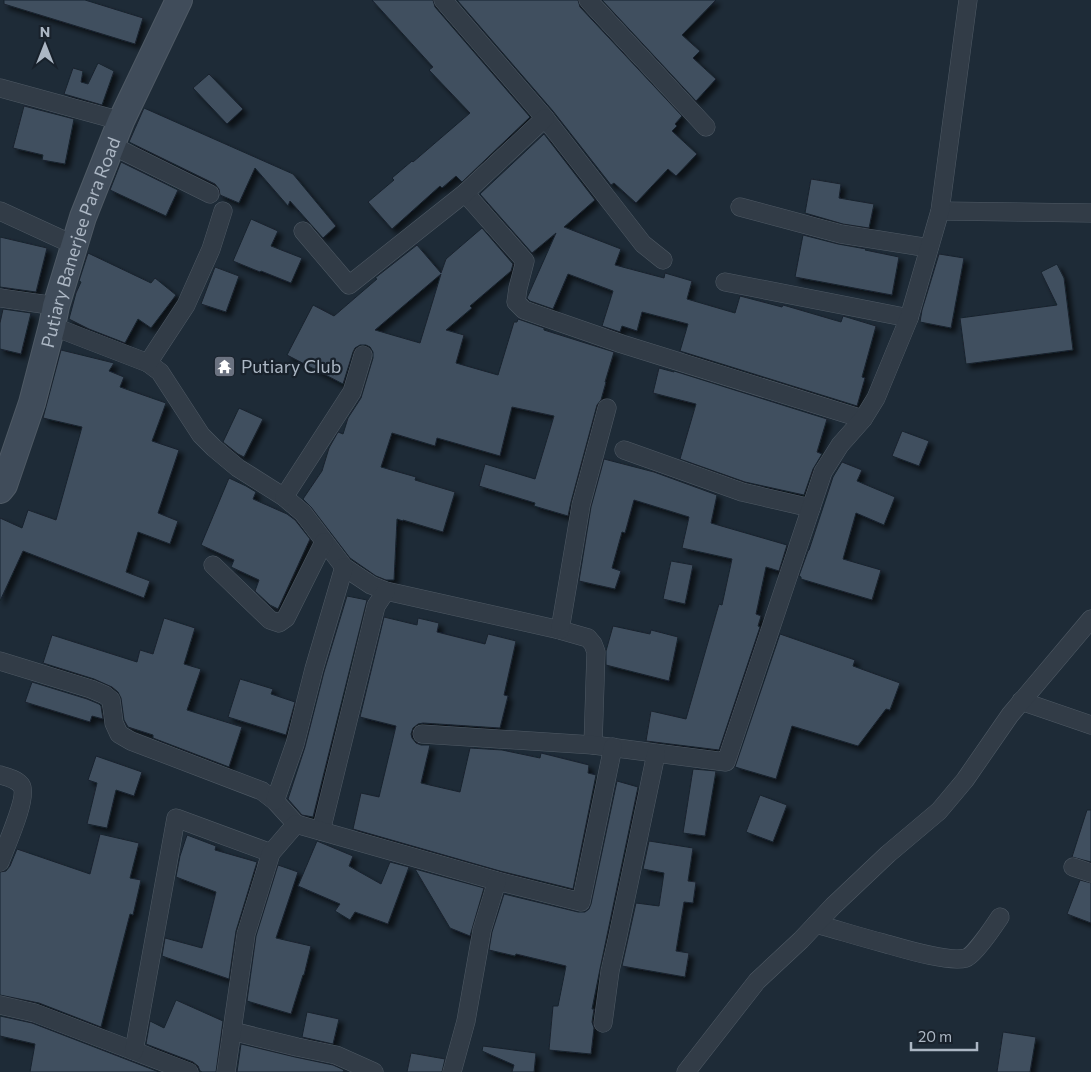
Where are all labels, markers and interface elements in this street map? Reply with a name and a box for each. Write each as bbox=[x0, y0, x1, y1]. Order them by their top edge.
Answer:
north arrow bbox=[20, 20, 70, 70]
text: N bbox=[40, 23, 50, 40]
street label: Putiary Banerjee Para Road bbox=[36, 134, 125, 350]
temple icon: Putiary Club bbox=[213, 354, 237, 378]
place label: Putiary Club bbox=[241, 355, 341, 377]
scale bar bbox=[911, 1020, 977, 1052]
text: 20 m bbox=[918, 1027, 952, 1045]

